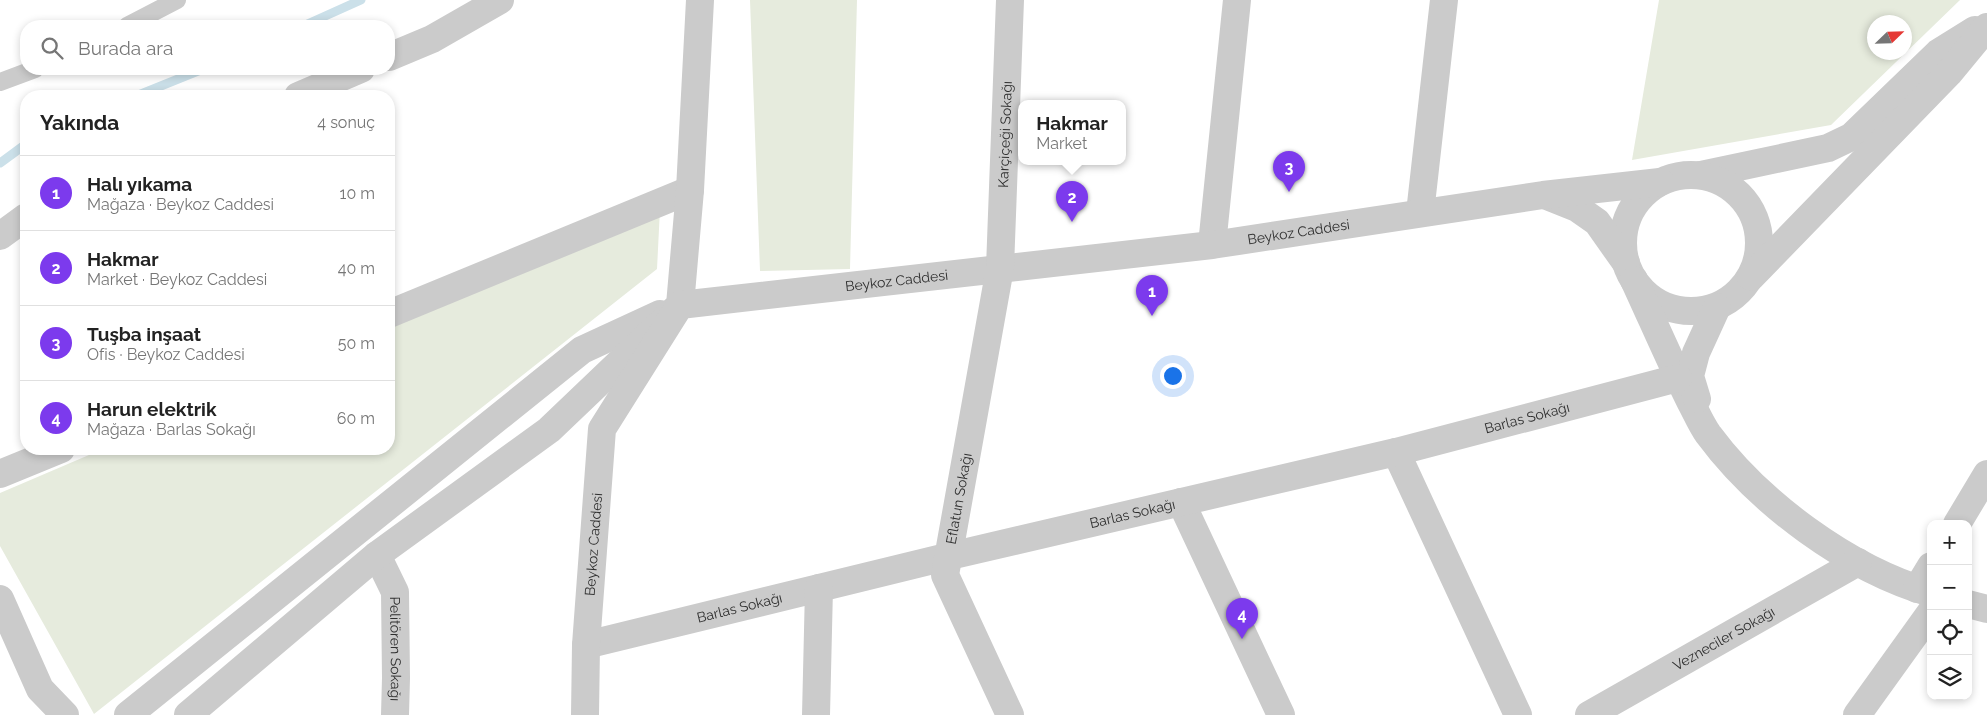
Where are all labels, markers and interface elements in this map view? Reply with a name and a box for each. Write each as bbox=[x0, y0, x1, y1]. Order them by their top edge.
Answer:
north arrow bbox=[1867, 15, 1912, 60]
search box bbox=[20, 20, 395, 75]
icon: search bbox=[38, 34, 66, 62]
text: Burada ara bbox=[78, 37, 173, 59]
street label: Karçiçeği Sokağı bbox=[995, 81, 1015, 188]
popup bbox=[1018, 100, 1126, 165]
text: Yakında bbox=[40, 110, 119, 135]
text: Hakmar bbox=[1036, 112, 1108, 134]
text: 4 sonuç bbox=[317, 113, 375, 132]
text: Market bbox=[1036, 134, 1087, 153]
pin: 3 bbox=[1273, 151, 1305, 192]
text: Halı yıkama bbox=[87, 173, 192, 195]
pin: 2 bbox=[1056, 181, 1088, 222]
text: 1 bbox=[52, 184, 60, 203]
text: 10 m bbox=[340, 184, 375, 203]
text: Mağaza · Beykoz Caddesi bbox=[87, 195, 274, 214]
street label: Beykoz Caddesi bbox=[1246, 216, 1351, 248]
text: Hakmar bbox=[87, 248, 159, 270]
text: 2 bbox=[51, 259, 61, 278]
text: 40 m bbox=[338, 259, 375, 278]
street label: Beykoz Caddesi bbox=[844, 267, 949, 294]
text: Market · Beykoz Caddesi bbox=[87, 270, 267, 289]
pin: 1 bbox=[1136, 275, 1168, 316]
text: Tuşba inşaat bbox=[87, 323, 201, 345]
text: 3 bbox=[52, 334, 60, 353]
text: 50 m bbox=[338, 334, 375, 353]
text: Ofis · Beykoz Caddesi bbox=[87, 345, 245, 364]
your location bbox=[1160, 363, 1186, 389]
text: Harun elektrik bbox=[87, 398, 217, 420]
street label: Barlas Sokağı bbox=[1483, 399, 1571, 436]
text: 4 bbox=[51, 409, 61, 428]
text: 60 m bbox=[337, 409, 375, 428]
text: Mağaza · Barlas Sokağı bbox=[87, 420, 256, 439]
street label: Eflatun Sokağı bbox=[943, 452, 975, 546]
street label: Beykoz Caddesi bbox=[582, 492, 605, 596]
street label: Barlas Sokağı bbox=[1088, 496, 1177, 531]
map controls bbox=[1927, 520, 1972, 700]
button: + bbox=[1927, 520, 1972, 565]
button: − bbox=[1927, 565, 1972, 610]
street label: Barlas Sokağı bbox=[695, 589, 784, 626]
street label: Pelitören Sokağı bbox=[387, 596, 404, 701]
pin: 4 bbox=[1226, 598, 1258, 639]
street label: Vezneciler Sokağı bbox=[1670, 603, 1777, 674]
button: locate bbox=[1927, 610, 1972, 655]
button: layers bbox=[1927, 655, 1972, 700]

